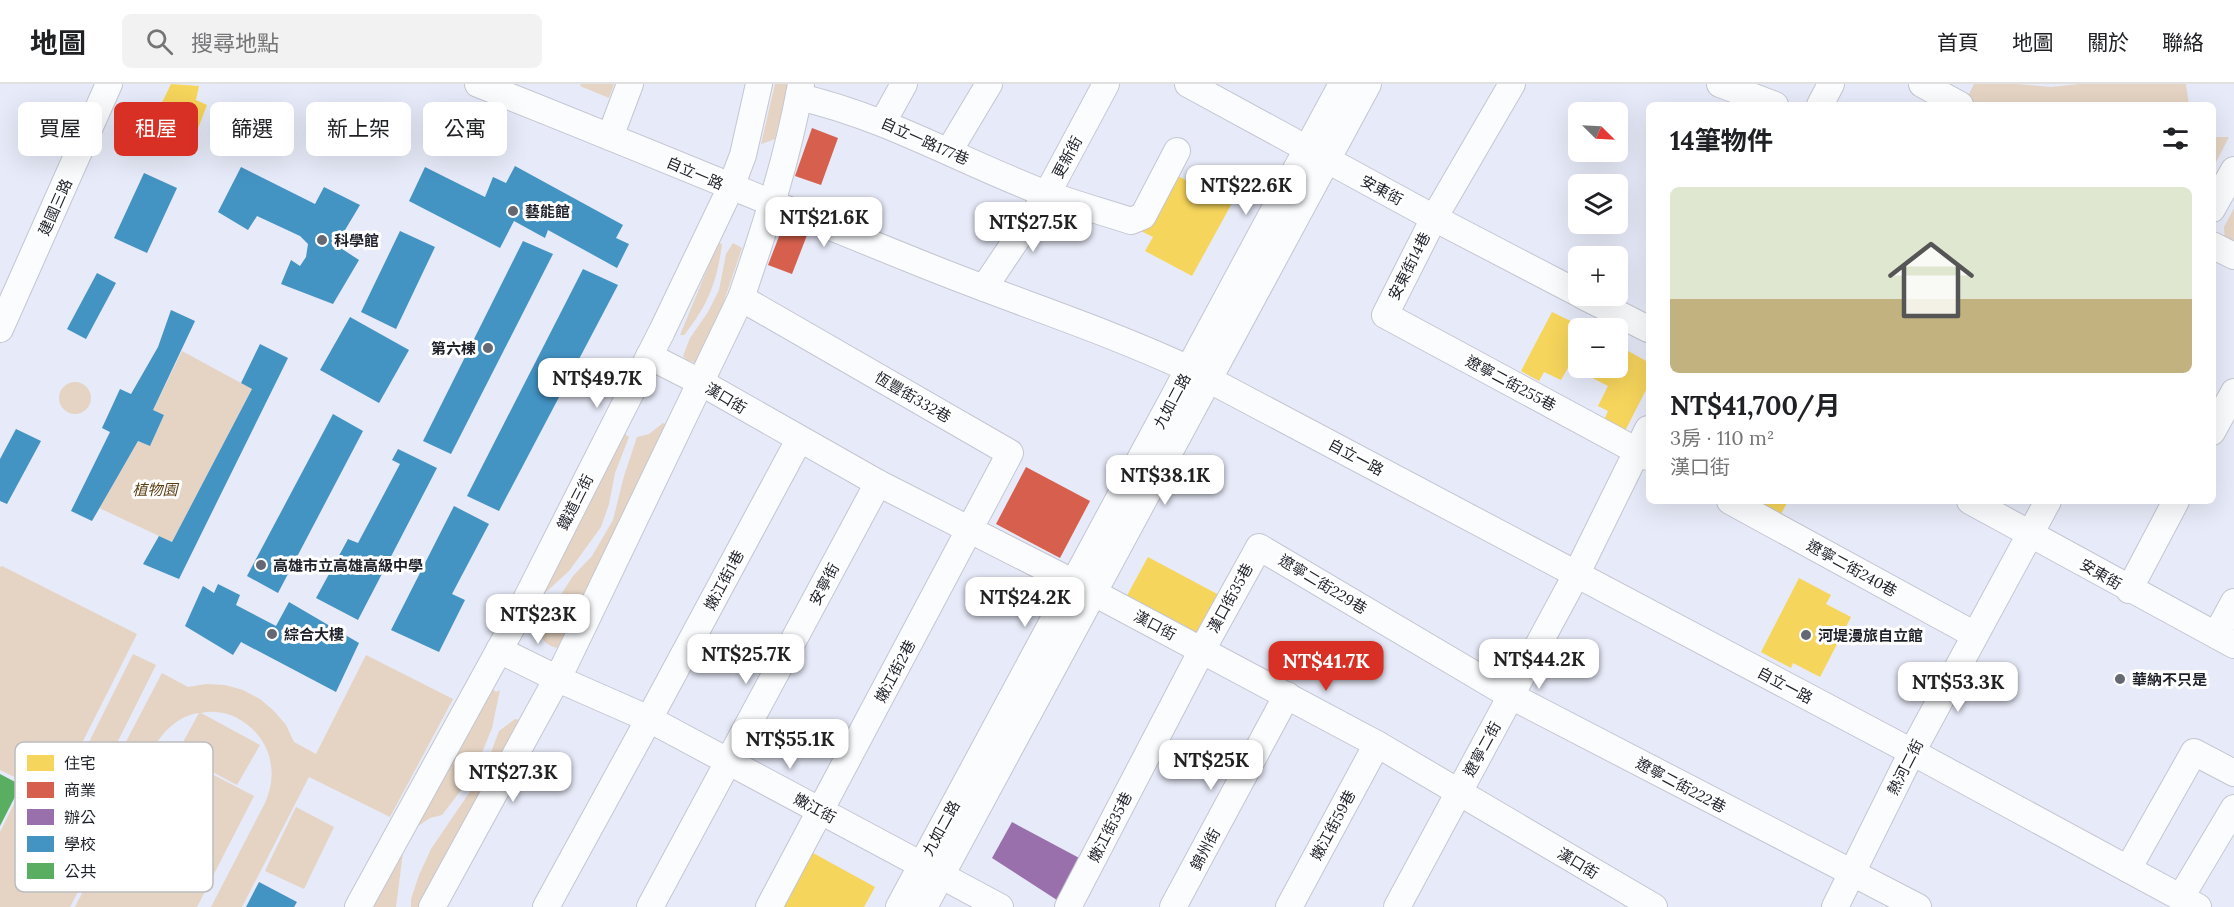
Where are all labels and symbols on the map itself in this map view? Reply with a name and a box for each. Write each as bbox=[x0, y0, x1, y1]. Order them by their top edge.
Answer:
north arrow bbox=[1568, 102, 1628, 162]
street label: 自立一路177巷 bbox=[878, 113, 972, 169]
street label: 更新街 bbox=[1048, 133, 1086, 181]
street label: 自立一路 bbox=[664, 153, 726, 193]
pin: NT$22.6K bbox=[1184, 165, 1308, 216]
street label: 安東街 bbox=[1358, 171, 1406, 209]
street label: 建國三路 bbox=[34, 176, 76, 238]
pin: NT$21.6K bbox=[762, 197, 886, 248]
place label: 藝能館 bbox=[525, 202, 570, 221]
pin: NT$27.5K bbox=[971, 202, 1095, 253]
marker: 藝能館 bbox=[506, 204, 520, 218]
street label: 安東街14巷 bbox=[1384, 229, 1434, 303]
place label: 科學館 bbox=[334, 231, 379, 250]
marker: 科學館 bbox=[315, 233, 329, 247]
place label: 第六棟 bbox=[431, 339, 476, 358]
marker: 第六棟 bbox=[481, 341, 495, 355]
street label: 遼寧二街255巷 bbox=[1463, 351, 1559, 415]
pin: NT$49.7K bbox=[535, 358, 659, 409]
street label: 恆豐街332巷 bbox=[872, 368, 954, 426]
street label: 九如二路 bbox=[1150, 370, 1194, 432]
street label: 漢口街 bbox=[702, 378, 750, 418]
street label: 自立一路 bbox=[1325, 435, 1387, 479]
pin: NT$38.1K bbox=[1103, 455, 1227, 506]
street label: 鐵道三街 bbox=[553, 471, 597, 533]
park label: 植物園 bbox=[132, 480, 179, 499]
street label: 遼寧二街240巷 bbox=[1804, 535, 1900, 601]
street label: 嫩江街1巷 bbox=[700, 547, 748, 613]
street label: 遼寧二街229巷 bbox=[1275, 550, 1371, 618]
street label: 安東街 bbox=[2077, 555, 2125, 593]
place label: 高雄市立高雄高級中學 bbox=[273, 556, 423, 575]
marker: 高雄市立高雄高級中學 bbox=[254, 558, 268, 572]
street label: 安寧街 bbox=[805, 560, 843, 608]
street label: 漢口街35巷 bbox=[1203, 560, 1257, 636]
pin: NT$24.2K bbox=[963, 577, 1087, 628]
pin: NT$23K bbox=[489, 594, 587, 645]
street label: 漢口街 bbox=[1131, 606, 1179, 644]
place label: 綜合大樓 bbox=[284, 625, 344, 644]
place label: 河堤漫旅自立館 bbox=[1818, 626, 1923, 645]
marker: 綜合大樓 bbox=[265, 627, 279, 641]
marker: 河堤漫旅自立館 bbox=[1799, 628, 1813, 642]
pin: NT$25.7K bbox=[684, 634, 808, 685]
street label: 嫩江街2巷 bbox=[871, 636, 919, 706]
pin: NT$44.2K bbox=[1477, 639, 1601, 690]
pin: NT$41.7K bbox=[1264, 641, 1388, 692]
pin: NT$53.3K bbox=[1896, 662, 2020, 713]
street label: 自立一路 bbox=[1754, 663, 1816, 707]
place label: 華納不只是 bbox=[2132, 670, 2207, 689]
marker: 華納不只是 bbox=[2113, 672, 2127, 686]
street label: 遼寧二街 bbox=[1459, 718, 1505, 780]
pin: NT$55.1K bbox=[728, 719, 852, 770]
street label: 熱河二街 bbox=[1883, 736, 1927, 798]
pin: NT$25K bbox=[1162, 740, 1260, 791]
legend bbox=[15, 742, 213, 892]
pin: NT$27.3K bbox=[451, 752, 575, 803]
text: 住宅 bbox=[64, 753, 96, 773]
street label: 遼寧二街222巷 bbox=[1633, 753, 1729, 817]
text: 商業 bbox=[64, 780, 96, 800]
street label: 嫩江街59巷 bbox=[1307, 787, 1359, 863]
street label: 嫩江街 bbox=[791, 789, 839, 827]
street label: 嫩江街35巷 bbox=[1084, 789, 1136, 865]
street label: 九如二路 bbox=[918, 797, 964, 859]
text: 辦公 bbox=[64, 807, 96, 827]
street label: 錦州街 bbox=[1186, 825, 1224, 873]
text: 學校 bbox=[64, 834, 96, 854]
street label: 漢口街 bbox=[1554, 843, 1602, 883]
text: 公共 bbox=[64, 861, 96, 881]

